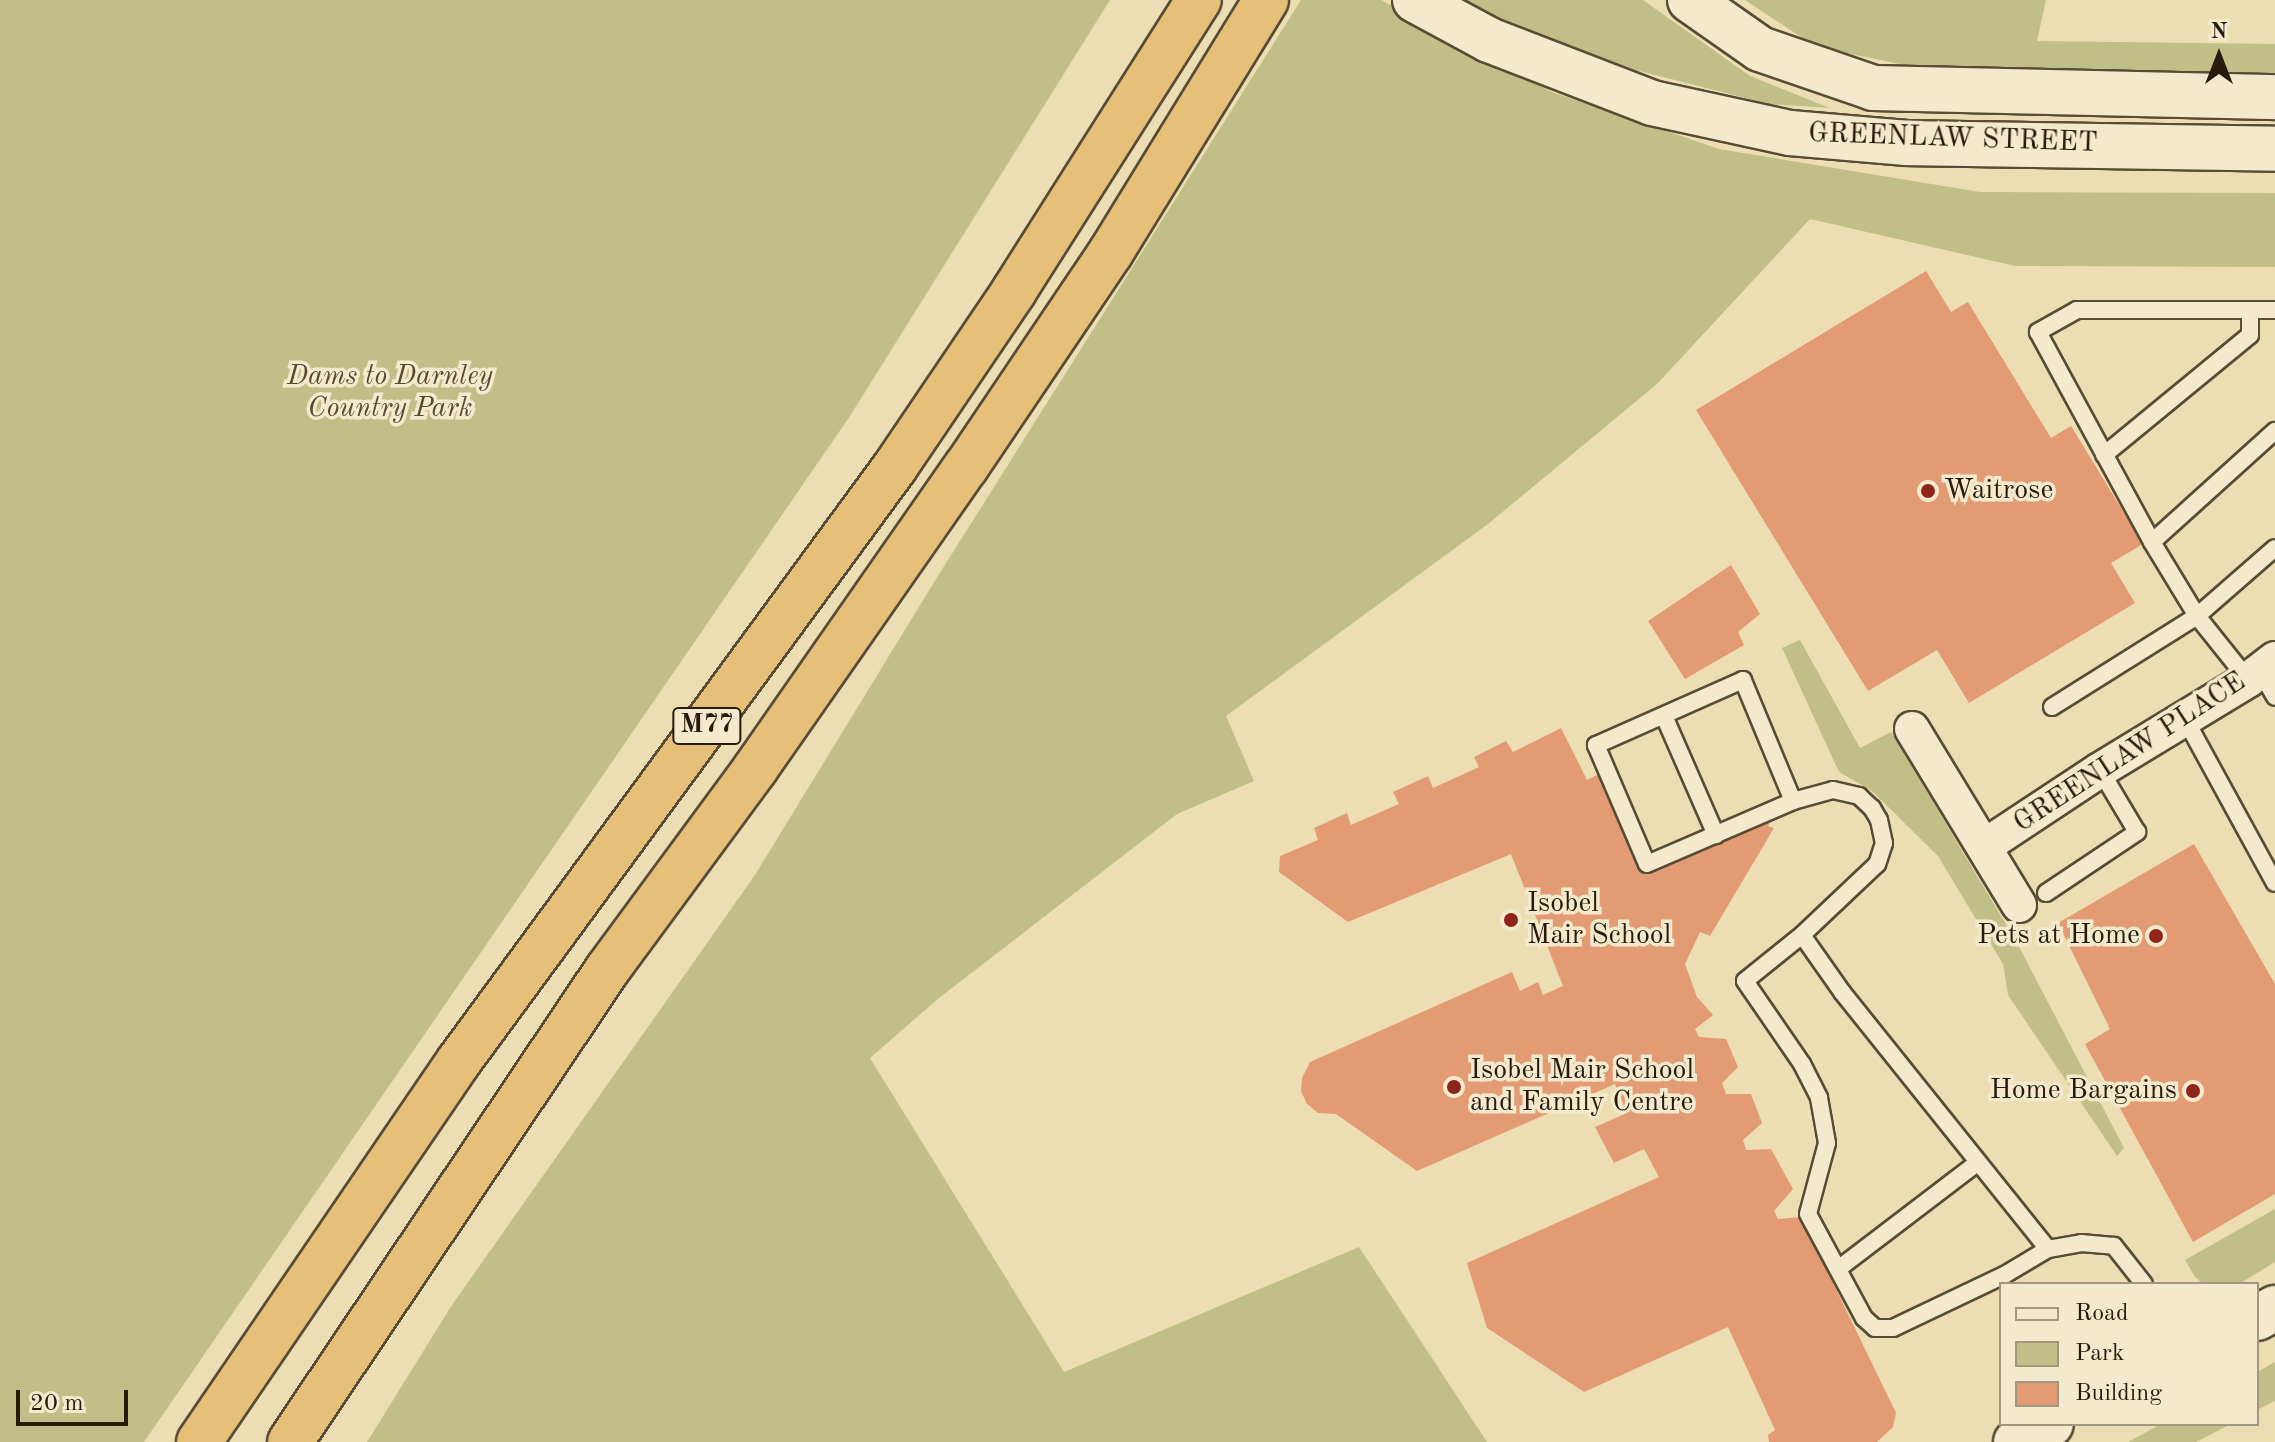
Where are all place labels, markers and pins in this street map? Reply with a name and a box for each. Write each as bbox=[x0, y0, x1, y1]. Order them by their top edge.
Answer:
place label: Waitrose bbox=[1944, 474, 2053, 508]
marker: Waitrose bbox=[1919, 482, 1937, 500]
place label: Isobel Mair School bbox=[1527, 887, 1671, 953]
marker: Isobel Mair School bbox=[1502, 911, 1520, 929]
place label: Pets at Home bbox=[1977, 919, 2140, 953]
marker: Pets at Home bbox=[2147, 927, 2165, 945]
place label: Isobel Mair School and Family Centre bbox=[1470, 1054, 1694, 1120]
place label: Home Bargains bbox=[1990, 1074, 2177, 1108]
marker: Isobel Mair School and Family Centre bbox=[1445, 1078, 1463, 1096]
marker: Home Bargains bbox=[2184, 1082, 2202, 1100]

